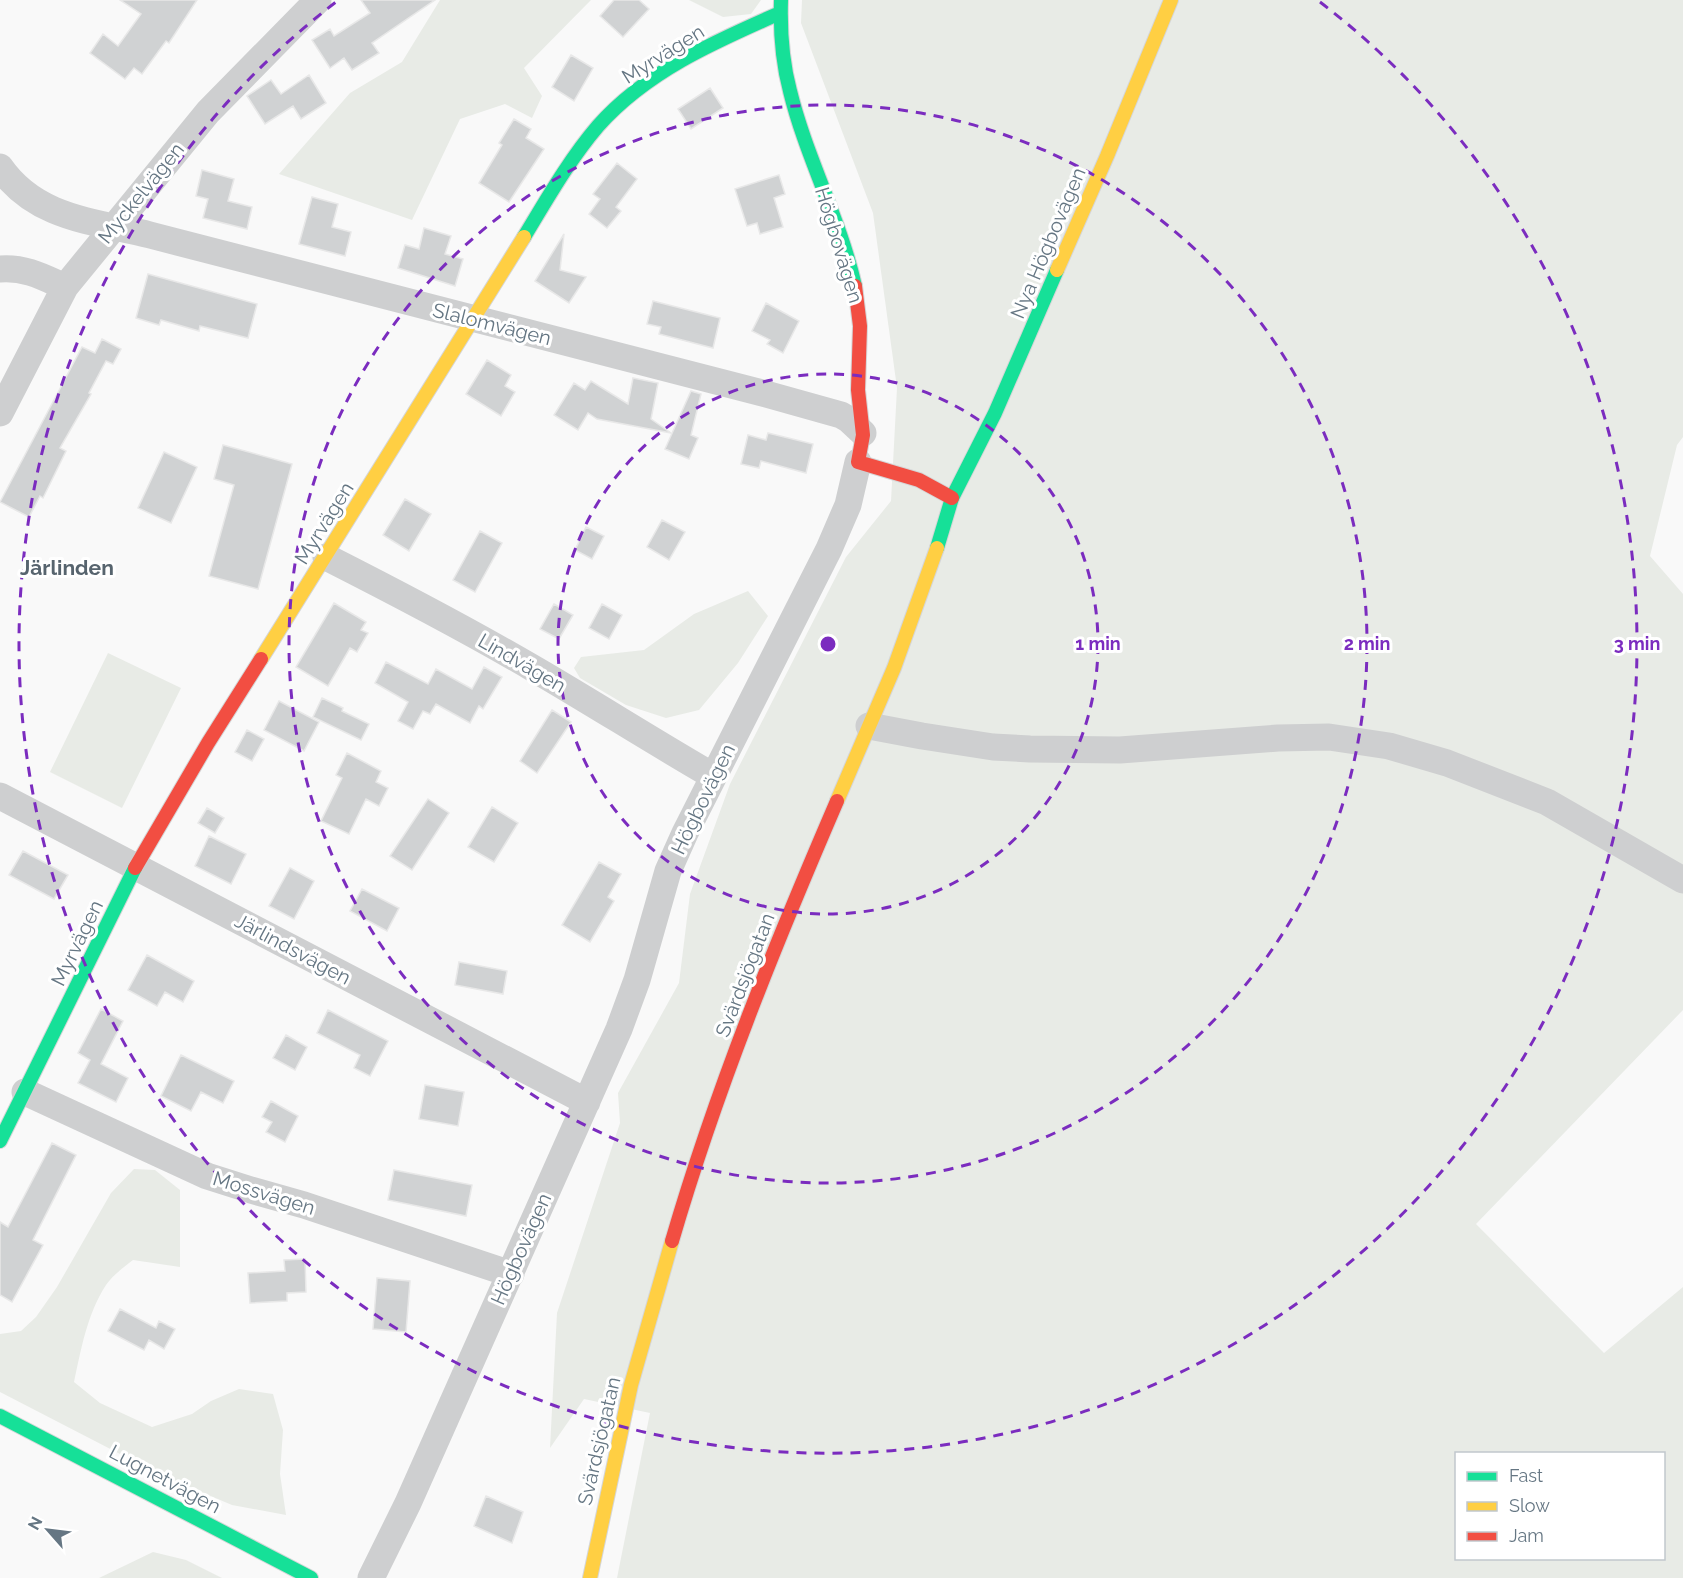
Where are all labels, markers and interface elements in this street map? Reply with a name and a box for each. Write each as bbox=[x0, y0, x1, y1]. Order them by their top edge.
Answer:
street label: Myrvägen bbox=[617, 19, 709, 89]
street label: Myckelvägen bbox=[93, 138, 189, 248]
street label: Nya Högbovägen bbox=[1005, 164, 1091, 322]
street label: Högbovägen bbox=[810, 184, 868, 306]
street label: Slalomvägen bbox=[430, 298, 554, 350]
street label: Myrvägen bbox=[289, 477, 359, 569]
district label: Järlinden bbox=[20, 555, 114, 580]
street label: Lindvägen bbox=[474, 628, 570, 698]
text: 1 min bbox=[1075, 633, 1121, 654]
text: 2 min bbox=[1344, 633, 1390, 654]
text: 3 min bbox=[1614, 633, 1660, 654]
centre of rings bbox=[818, 634, 838, 654]
street label: Högbovägen bbox=[666, 740, 740, 858]
street label: Myrvägen bbox=[46, 896, 108, 990]
street label: Järlindsvägen bbox=[231, 908, 355, 990]
street label: Svärdsjögatan bbox=[710, 910, 780, 1040]
street label: Mossvägen bbox=[210, 1166, 318, 1220]
street label: Högbovägen bbox=[486, 1189, 556, 1309]
street label: Svärdsjögatan bbox=[573, 1375, 625, 1507]
street label: Lugnetvägen bbox=[105, 1440, 225, 1518]
legend bbox=[1455, 1452, 1665, 1560]
text: Fast bbox=[1509, 1465, 1543, 1486]
text: Slow bbox=[1509, 1495, 1550, 1516]
north arrow bbox=[18, 1500, 78, 1560]
text: N bbox=[24, 1513, 46, 1533]
text: Jam bbox=[1509, 1525, 1544, 1546]

